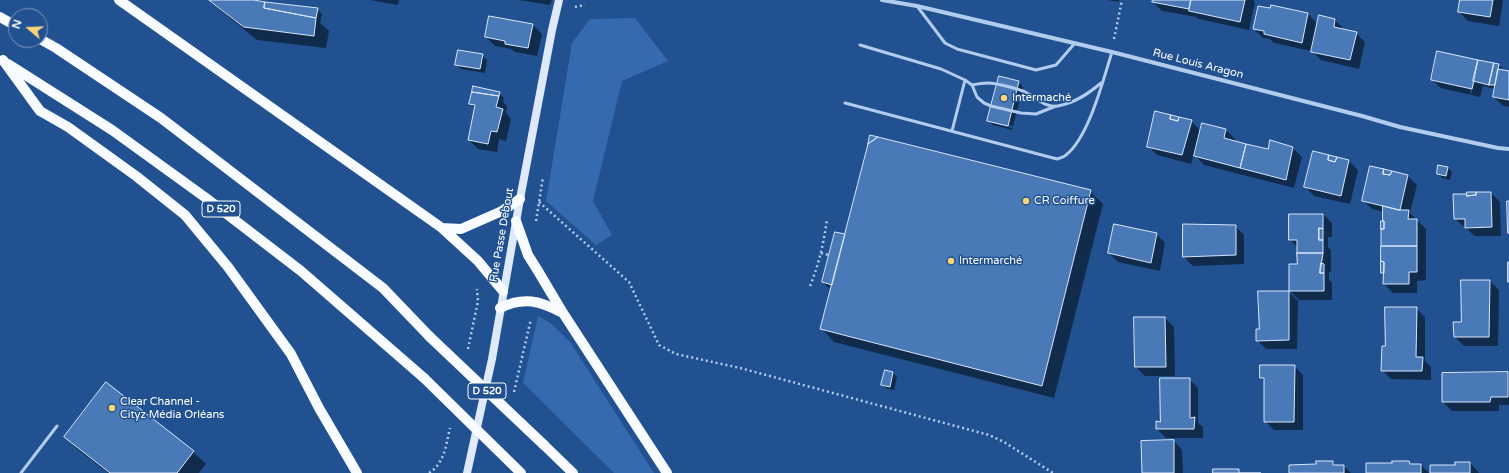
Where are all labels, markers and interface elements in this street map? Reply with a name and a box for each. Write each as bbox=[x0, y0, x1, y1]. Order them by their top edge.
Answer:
north arrow bbox=[8, 8, 48, 48]
text: N bbox=[10, 18, 25, 31]
street label: Rue Louis Aragon bbox=[1151, 46, 1245, 82]
place label: Intermaché bbox=[1012, 91, 1071, 105]
marker: Intermaché bbox=[999, 93, 1009, 103]
street label: Rue Passe Debout bbox=[487, 187, 517, 283]
place label: CR Coiffure bbox=[1034, 194, 1095, 208]
marker: CR Coiffure bbox=[1021, 196, 1031, 206]
road number: D 520 bbox=[202, 201, 240, 217]
place label: Intermarché bbox=[959, 254, 1022, 268]
marker: Intermarché bbox=[946, 256, 956, 266]
road number: D 520 bbox=[468, 383, 506, 399]
place label: Clear Channel - Cityz Média Orléans bbox=[120, 395, 224, 421]
marker: Clear Channel - Cityz Média Orléans bbox=[107, 403, 117, 413]

